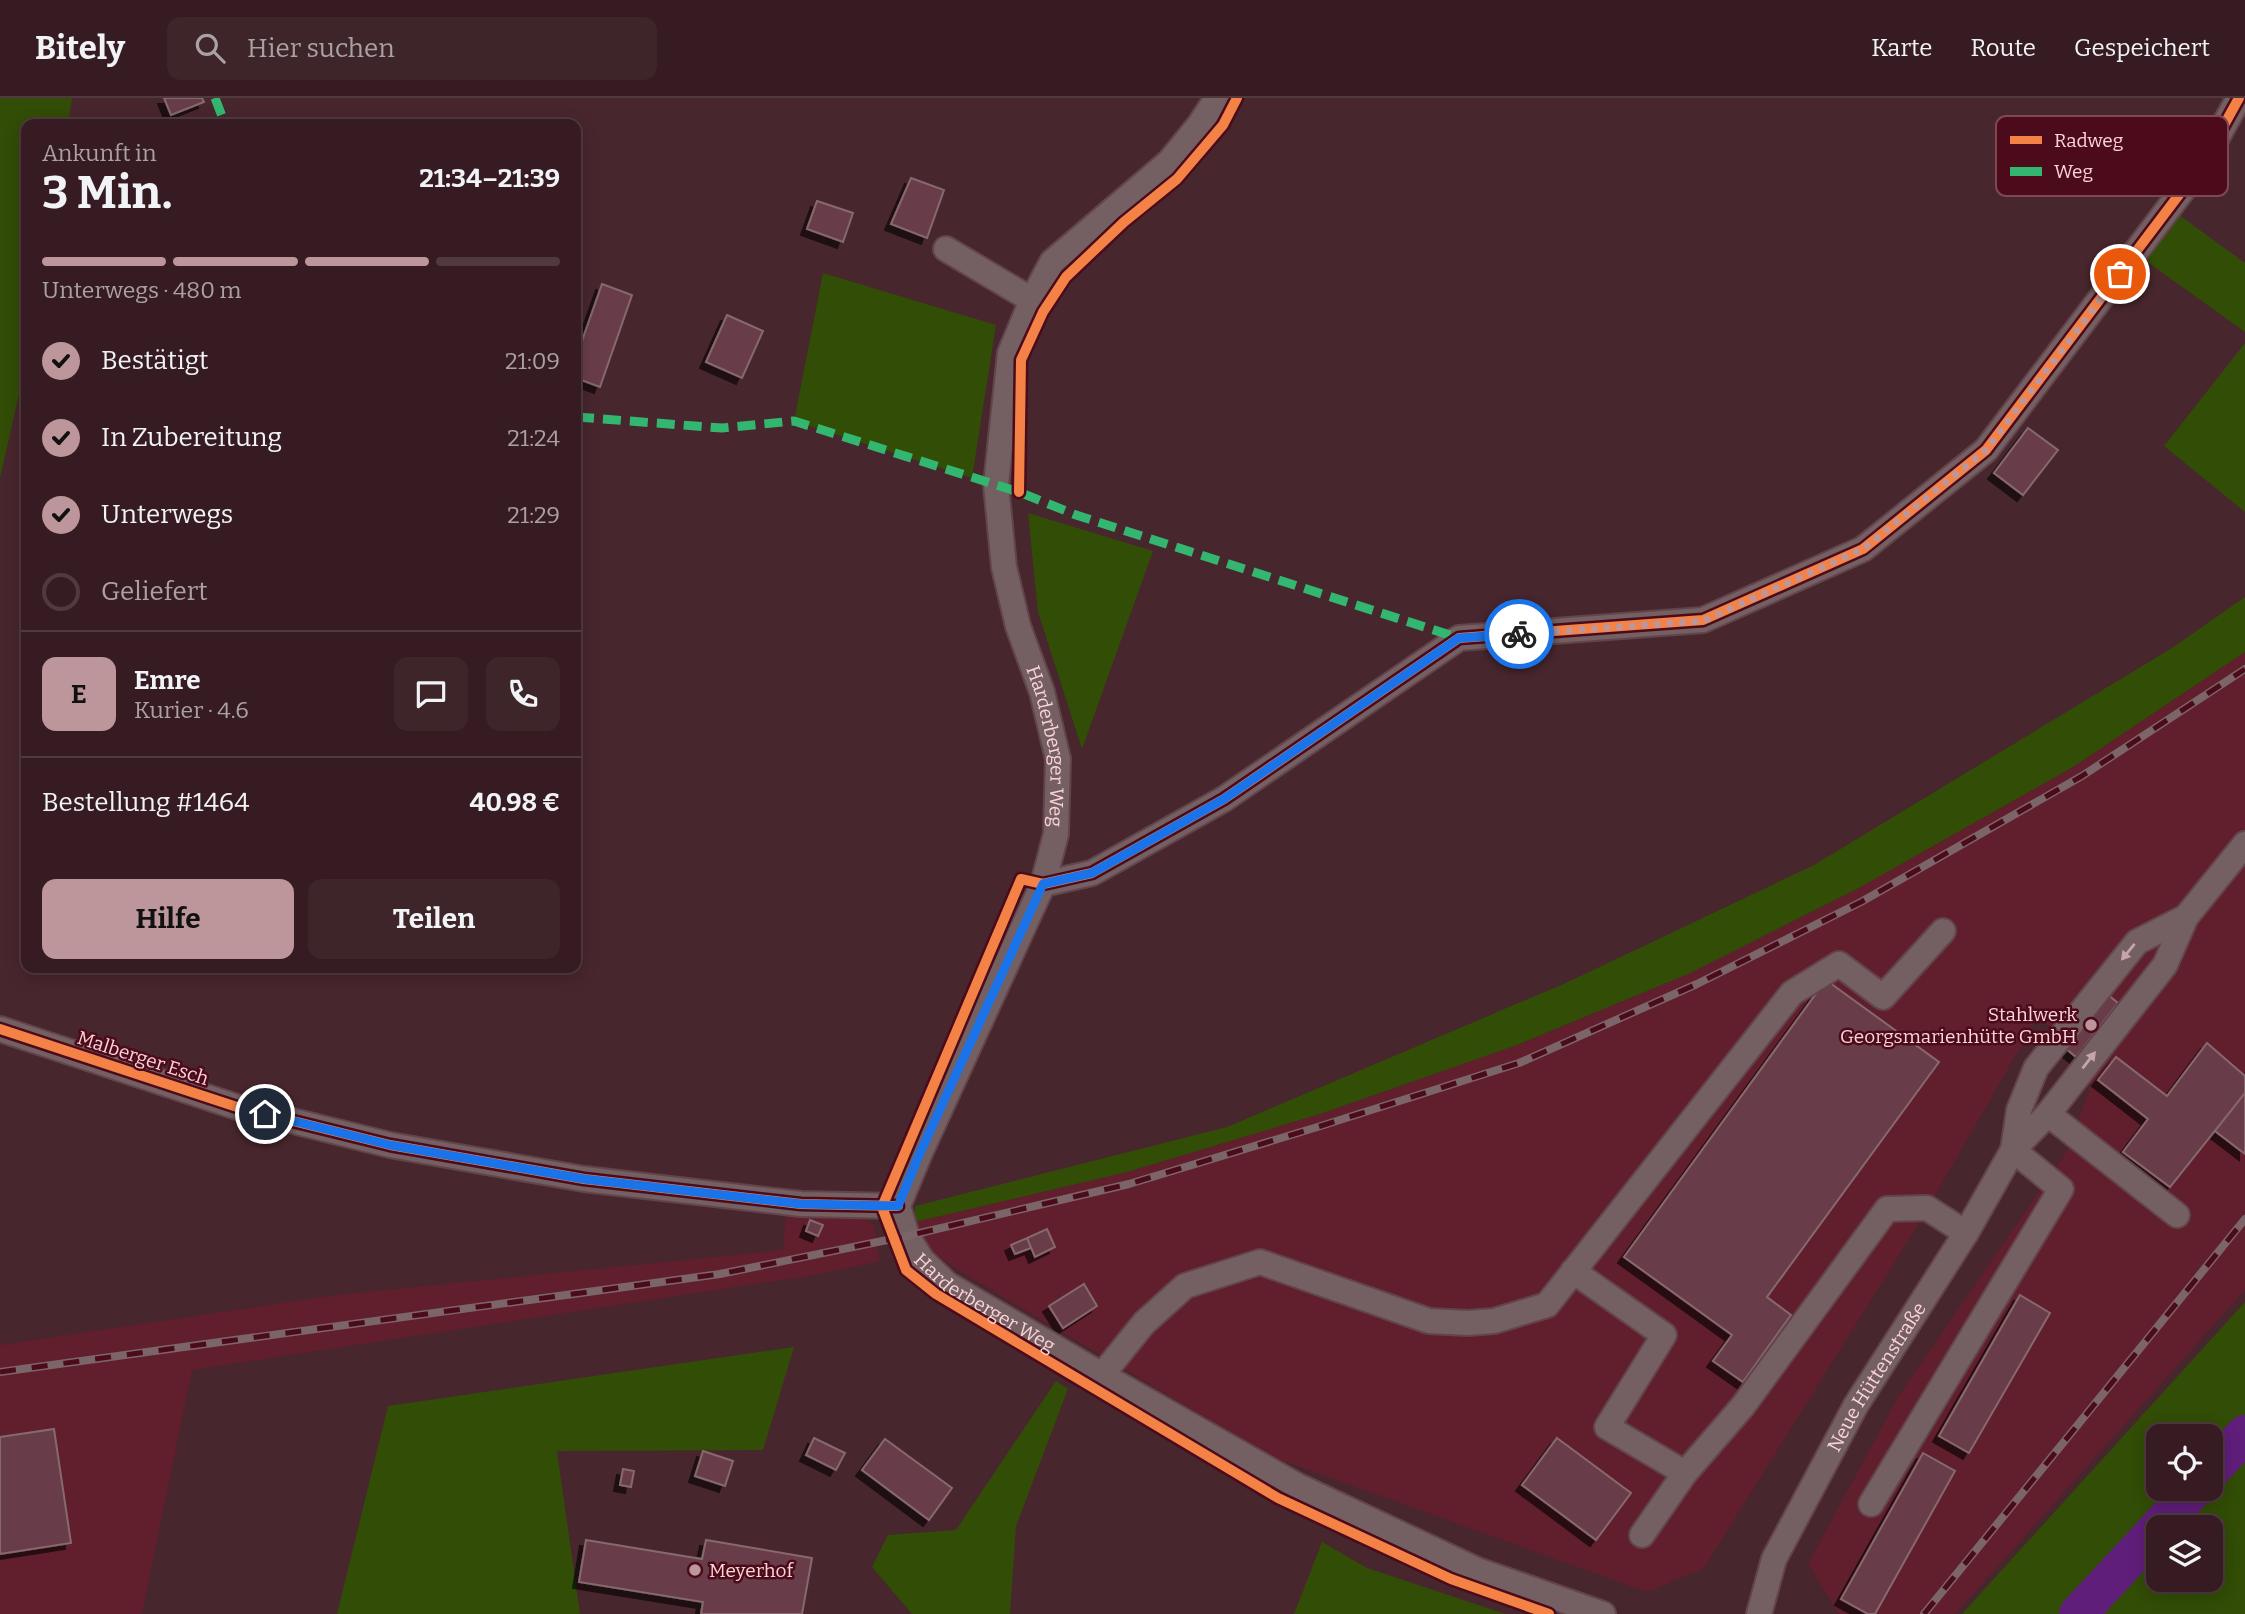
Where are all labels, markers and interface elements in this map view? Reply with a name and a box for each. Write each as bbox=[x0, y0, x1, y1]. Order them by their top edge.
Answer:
search box bbox=[167, 17, 657, 80]
text: Bitely bbox=[35, 28, 125, 68]
icon: search bbox=[191, 29, 229, 67]
text: Hier suchen bbox=[247, 33, 395, 64]
text: Karte bbox=[1871, 34, 1933, 62]
text: Route bbox=[1971, 34, 2036, 62]
text: Gespeichert bbox=[2074, 34, 2210, 62]
legend bbox=[1996, 116, 2228, 196]
text: Radweg bbox=[2054, 129, 2124, 152]
text: Ankunft in bbox=[42, 139, 157, 167]
text: Weg bbox=[2054, 160, 2093, 183]
text: 21:34–21:39 bbox=[419, 163, 560, 194]
text: 3 Min. bbox=[42, 165, 173, 220]
pin bbox=[2090, 244, 2150, 304]
icon: bag bbox=[2101, 255, 2139, 293]
text: Unterwegs · 480 m bbox=[42, 276, 241, 304]
icon: check bbox=[42, 342, 80, 380]
text: Bestätigt bbox=[101, 345, 208, 376]
text: 21:09 bbox=[505, 347, 560, 375]
icon: check bbox=[42, 419, 80, 457]
text: In Zubereitung bbox=[101, 422, 282, 453]
text: 21:24 bbox=[507, 424, 560, 452]
icon: check bbox=[42, 496, 80, 534]
text: Unterwegs bbox=[101, 499, 233, 530]
text: 21:29 bbox=[507, 501, 560, 529]
text: Geliefert bbox=[101, 576, 208, 607]
courier bbox=[1484, 599, 1554, 669]
icon: bike bbox=[1500, 615, 1538, 653]
button: chat bbox=[394, 657, 468, 731]
button: phone bbox=[486, 657, 560, 731]
street label: Harderberger Weg bbox=[1022, 662, 1070, 828]
text: Emre bbox=[134, 665, 200, 696]
text: E bbox=[71, 679, 87, 710]
text: Kurier · 4.6 bbox=[134, 696, 249, 724]
text: Bestellung #1464 bbox=[42, 787, 249, 818]
text: 40.98 € bbox=[470, 787, 560, 818]
button: Hilfe bbox=[42, 879, 294, 959]
button: Teilen bbox=[308, 879, 560, 959]
one-way arrow bbox=[2121, 943, 2136, 961]
place label: Stahlwerk Georgsmarienhütte GmbH bbox=[1840, 1003, 2077, 1048]
marker: Stahlwerk Georgsmarienhütte GmbH bbox=[2083, 1017, 2099, 1033]
street label: Malberger Esch bbox=[74, 1026, 212, 1090]
one-way arrow bbox=[2082, 1052, 2097, 1070]
pin bbox=[235, 1084, 295, 1144]
icon: home bbox=[246, 1095, 284, 1133]
street label: Harderberger Weg bbox=[910, 1248, 1060, 1357]
street label: Neue Hüttenstraße bbox=[1822, 1298, 1930, 1455]
map controls bbox=[2146, 1424, 2223, 1592]
button: locate bbox=[2146, 1424, 2223, 1501]
button: layers bbox=[2146, 1515, 2223, 1592]
place label: Meyerhof bbox=[709, 1559, 794, 1582]
marker: Meyerhof bbox=[687, 1562, 703, 1578]

